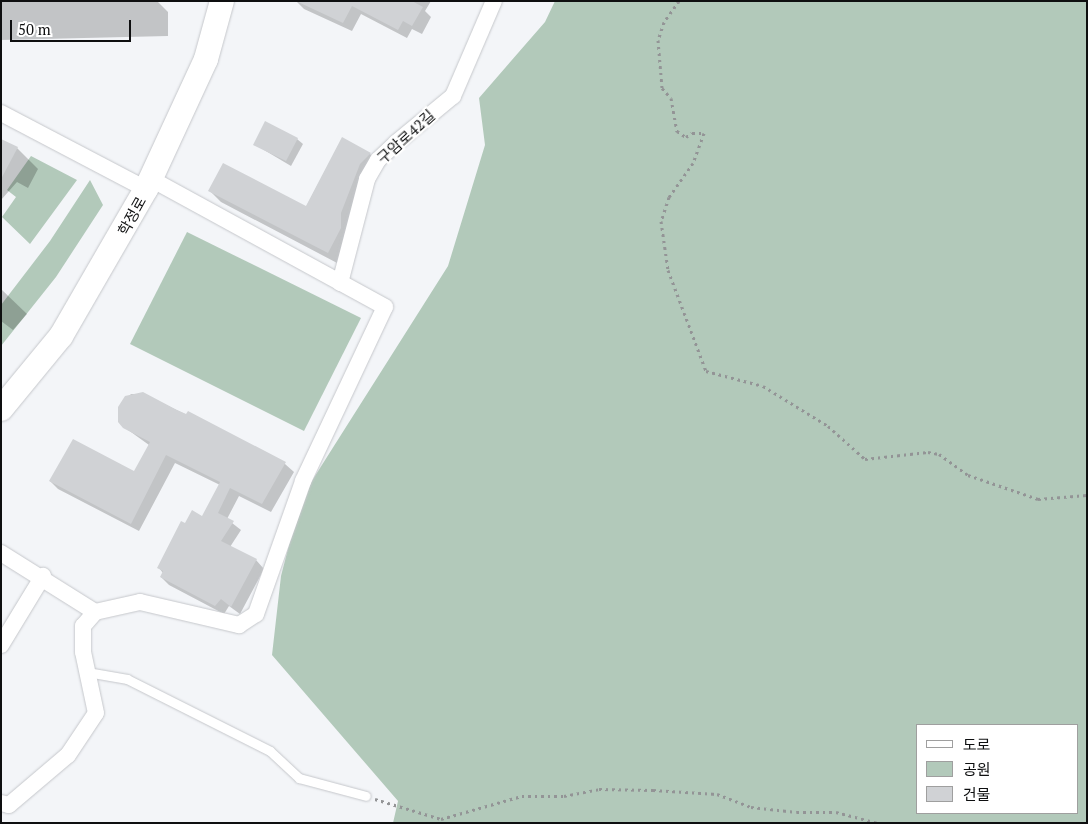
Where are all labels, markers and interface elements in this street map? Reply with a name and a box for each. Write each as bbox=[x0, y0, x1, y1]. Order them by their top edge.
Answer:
scale bar bbox=[12, 10, 134, 42]
text: 50 m bbox=[18, 19, 51, 39]
street label: 구암로42길 bbox=[374, 106, 438, 168]
street label: 학정로 bbox=[114, 194, 150, 238]
legend bbox=[916, 724, 1078, 814]
text: 도로 bbox=[963, 734, 991, 754]
text: 공원 bbox=[963, 759, 991, 779]
text: 건물 bbox=[963, 784, 991, 804]

